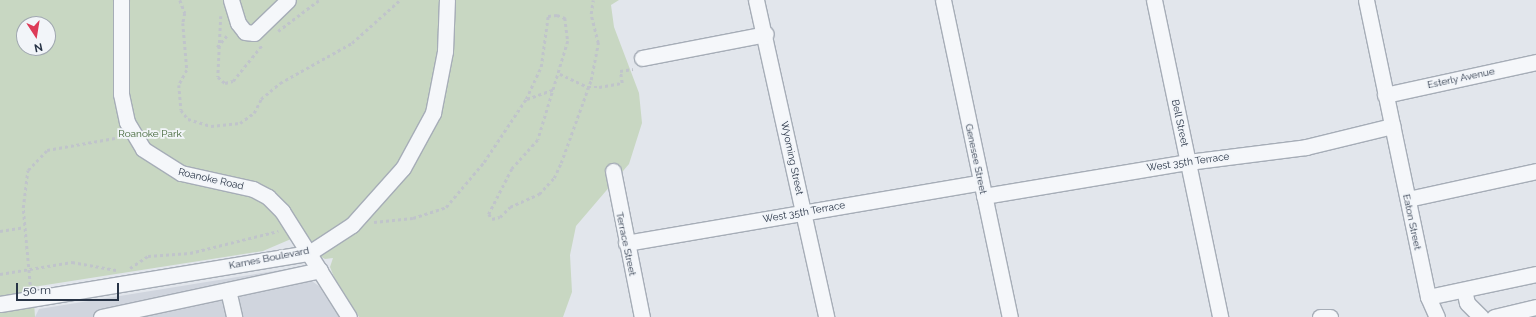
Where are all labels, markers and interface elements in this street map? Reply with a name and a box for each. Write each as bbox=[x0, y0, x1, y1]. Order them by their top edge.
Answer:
north arrow bbox=[16, 16, 56, 56]
text: N bbox=[33, 40, 44, 54]
street label: Esterly Avenue bbox=[1426, 65, 1496, 91]
street label: Bell Street bbox=[1169, 98, 1191, 148]
street label: Wyoming Street bbox=[778, 120, 806, 196]
street label: Genesee Street bbox=[963, 123, 989, 195]
park label: Roanoke Park bbox=[118, 128, 182, 140]
street label: West 35th Terrace bbox=[1146, 150, 1230, 174]
street label: Roanoke Road bbox=[177, 166, 245, 192]
street label: Eaton Street bbox=[1400, 193, 1424, 251]
street label: West 35th Terrace bbox=[762, 199, 846, 225]
street label: Terrace Street bbox=[613, 211, 639, 277]
street label: Karnes Boulevard bbox=[228, 244, 310, 272]
scale bar bbox=[18, 275, 121, 301]
text: 50 m bbox=[23, 283, 51, 297]

